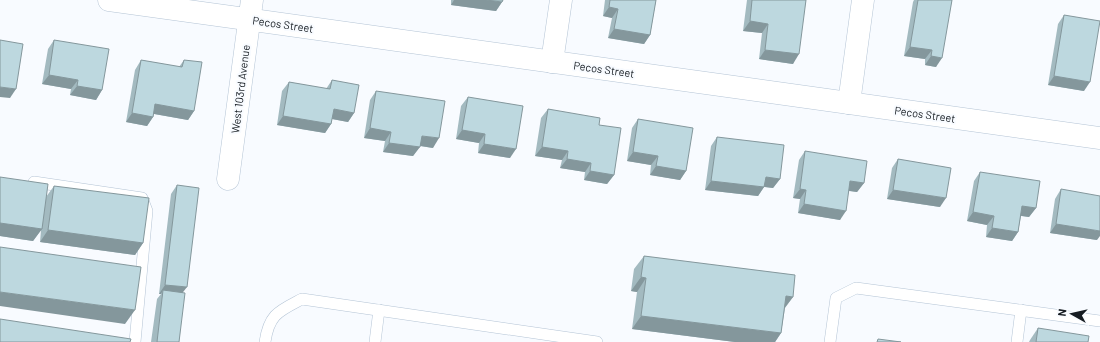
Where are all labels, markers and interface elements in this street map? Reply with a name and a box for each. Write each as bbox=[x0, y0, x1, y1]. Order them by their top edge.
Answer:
street label: Pecos Street bbox=[252, 13, 314, 35]
street label: West 103rd Avenue bbox=[228, 44, 252, 134]
street label: Pecos Street bbox=[573, 58, 635, 80]
street label: Pecos Street bbox=[894, 103, 956, 125]
north arrow bbox=[1052, 294, 1092, 334]
text: N bbox=[1055, 308, 1069, 317]

